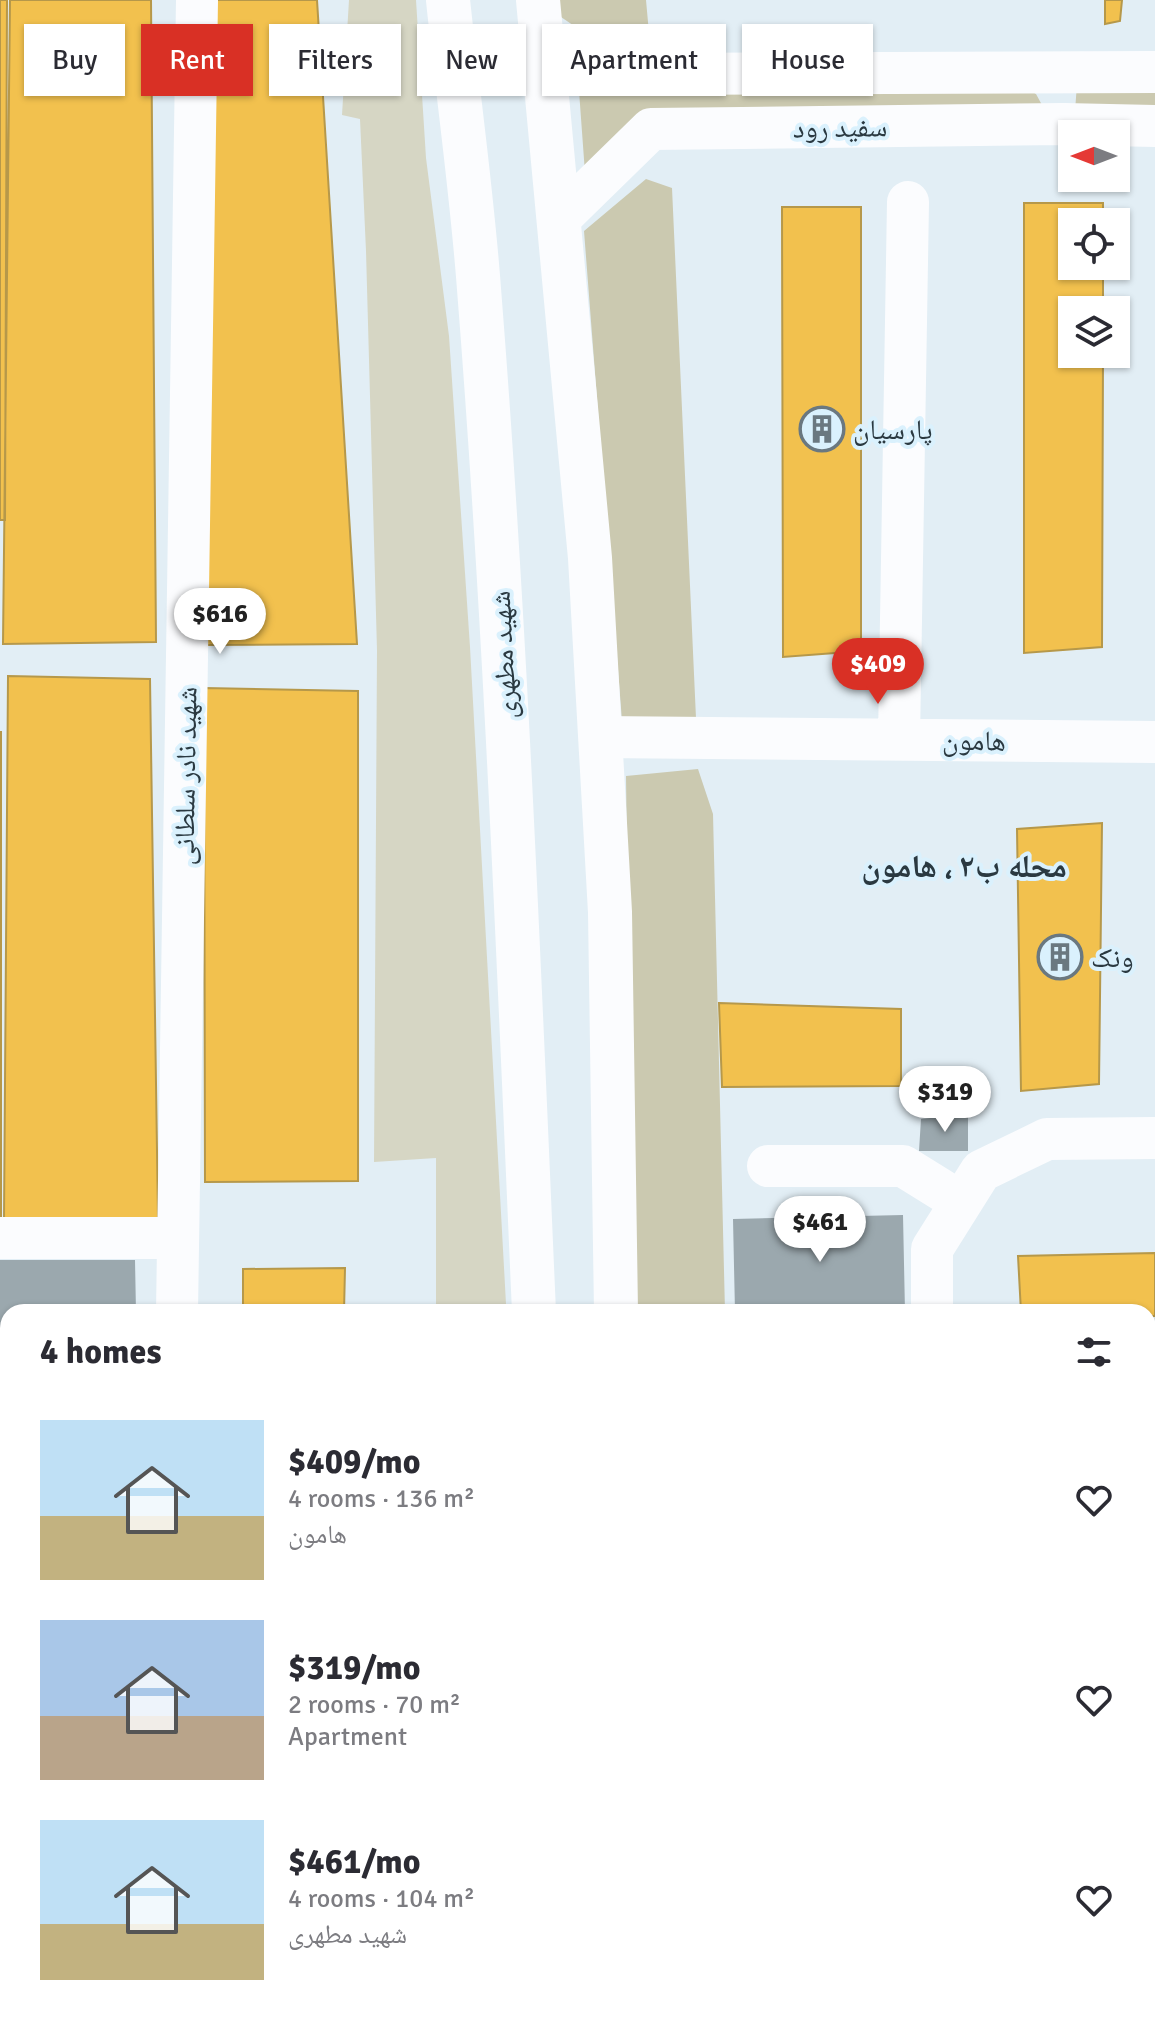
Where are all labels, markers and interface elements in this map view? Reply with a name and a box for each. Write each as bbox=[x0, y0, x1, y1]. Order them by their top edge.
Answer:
chip: Buy bbox=[24, 24, 125, 96]
chip: Rent bbox=[141, 24, 253, 96]
chip: Filters bbox=[269, 24, 401, 96]
chip: New bbox=[417, 24, 526, 96]
chip: Apartment bbox=[542, 24, 726, 96]
chip: House bbox=[742, 24, 873, 96]
street label: سفید رود bbox=[793, 110, 887, 146]
north arrow bbox=[1058, 120, 1130, 192]
map controls bbox=[1058, 120, 1130, 368]
button: locate bbox=[1058, 208, 1130, 280]
button: layers bbox=[1058, 296, 1130, 368]
building icon: پارسیان bbox=[798, 405, 846, 453]
place label: پارسیان bbox=[853, 413, 933, 447]
pin: $616 bbox=[173, 588, 267, 656]
street label: شهید مطهری bbox=[484, 590, 524, 720]
text: $616 bbox=[192, 598, 248, 630]
pin: $409 bbox=[831, 638, 925, 706]
text: $409 bbox=[850, 648, 906, 680]
street label: شهید نادر سلطانی bbox=[167, 686, 205, 866]
street label: هامون bbox=[942, 723, 1006, 759]
district label: محله ب۲ ، هامون bbox=[861, 847, 1067, 886]
building icon: ونک bbox=[1036, 933, 1084, 981]
place label: ونک bbox=[1091, 941, 1134, 975]
pin: $319 bbox=[898, 1066, 992, 1134]
text: $319 bbox=[917, 1076, 973, 1108]
pin: $461 bbox=[773, 1196, 867, 1264]
text: $461 bbox=[792, 1206, 848, 1238]
icon: filters bbox=[1072, 1330, 1116, 1374]
text: 4 homes bbox=[40, 1331, 161, 1373]
text: $409/mo bbox=[288, 1441, 421, 1483]
icon: home bbox=[104, 1452, 200, 1548]
icon: heart bbox=[1072, 1478, 1116, 1522]
text: 4 rooms · 136 m² bbox=[288, 1483, 475, 1515]
text: هامون bbox=[288, 1519, 347, 1551]
text: $319/mo bbox=[288, 1647, 421, 1689]
icon: home bbox=[104, 1652, 200, 1748]
icon: heart bbox=[1072, 1678, 1116, 1722]
text: 2 rooms · 70 m² bbox=[288, 1689, 461, 1721]
text: Apartment bbox=[288, 1721, 407, 1753]
text: $461/mo bbox=[288, 1841, 421, 1883]
icon: home bbox=[104, 1852, 200, 1948]
icon: heart bbox=[1072, 1878, 1116, 1922]
text: 4 rooms · 104 m² bbox=[288, 1883, 475, 1915]
text: شهید مطهری bbox=[288, 1919, 407, 1951]

